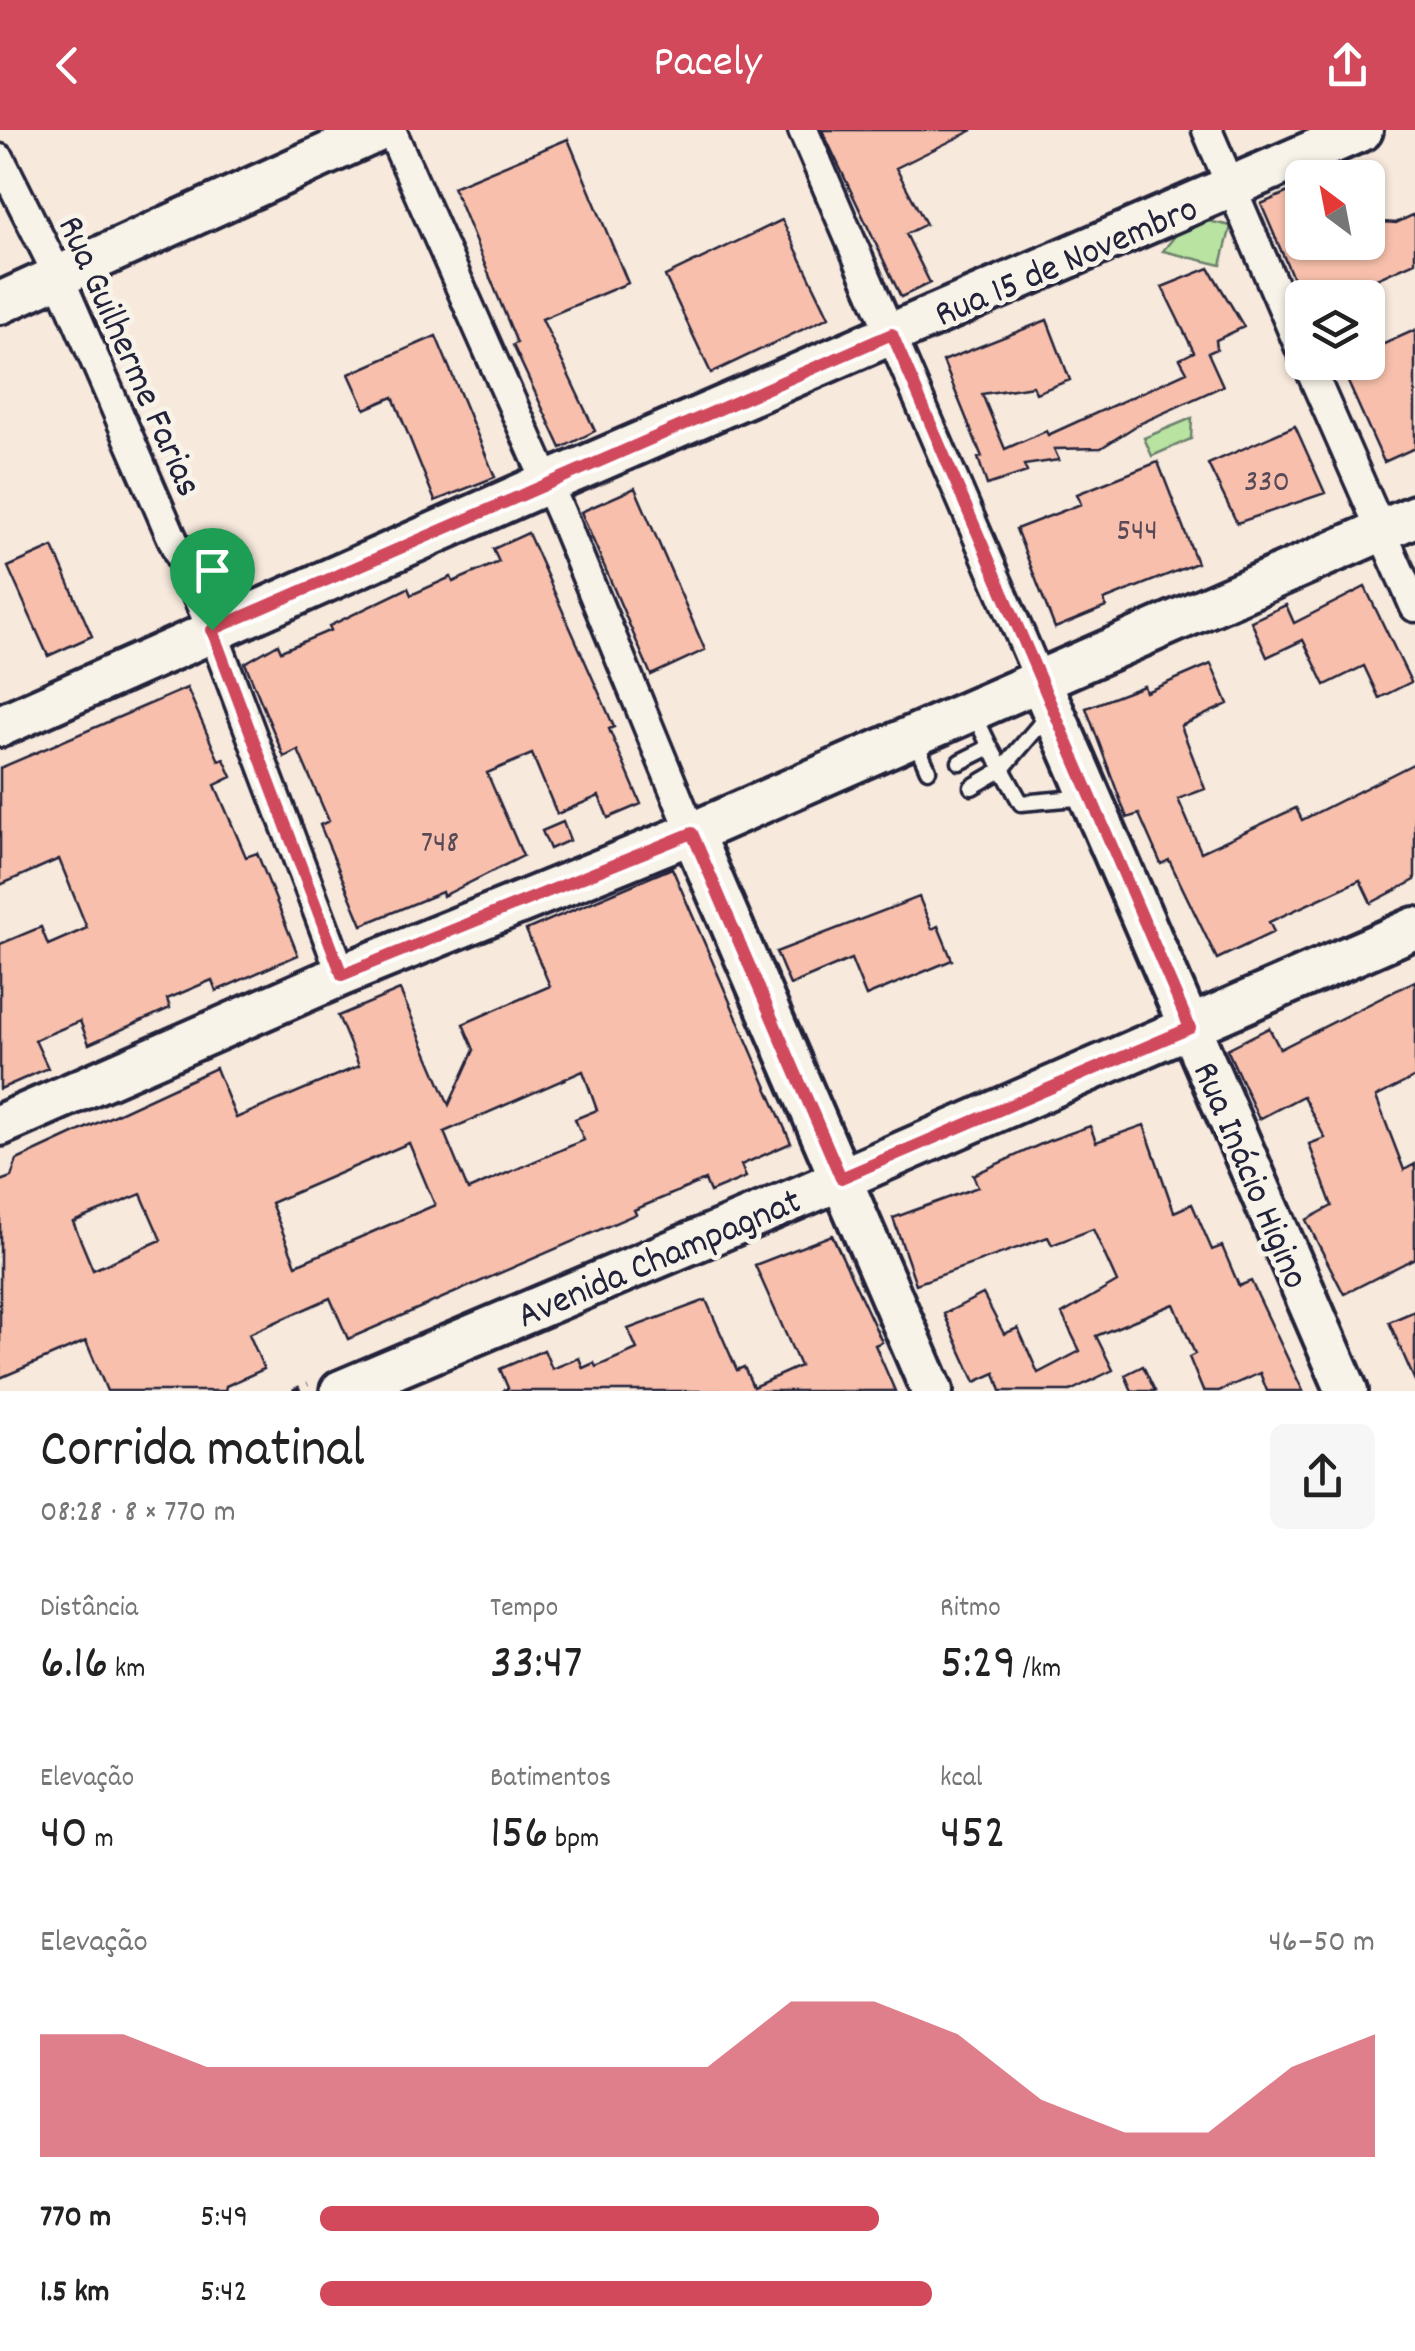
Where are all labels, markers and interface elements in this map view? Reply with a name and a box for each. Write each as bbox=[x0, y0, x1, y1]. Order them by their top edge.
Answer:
text: Pacely bbox=[653, 33, 762, 97]
icon: back bbox=[40, 38, 95, 93]
icon: share bbox=[1320, 38, 1375, 93]
north arrow bbox=[1285, 160, 1385, 260]
map controls bbox=[1285, 160, 1385, 380]
street label: Rua 15 de Novembro bbox=[927, 184, 1207, 344]
street label: Rua Guilherme Farias bbox=[40, 208, 214, 507]
button: layers bbox=[1285, 280, 1385, 380]
house number: 330 bbox=[1244, 461, 1290, 507]
house number: 544 bbox=[1116, 510, 1158, 556]
pin bbox=[170, 528, 255, 631]
icon: arrive bbox=[185, 543, 240, 598]
house number: 748 bbox=[421, 822, 459, 868]
street label: Rua Inácio Higino bbox=[1175, 1054, 1321, 1298]
street label: Avenida Champagnat bbox=[510, 1176, 811, 1346]
text: Corrida matinal bbox=[40, 1414, 365, 1493]
button: share bbox=[1270, 1424, 1375, 1529]
text: 08:28 · 8 × 770 m bbox=[40, 1491, 236, 1537]
text: Distância bbox=[40, 1590, 138, 1630]
text: Tempo bbox=[490, 1590, 558, 1630]
text: Ritmo bbox=[940, 1590, 1001, 1630]
text: 6.16 bbox=[40, 1630, 108, 1702]
text: 33:47 bbox=[490, 1630, 583, 1702]
text: 5:29 bbox=[940, 1630, 1016, 1702]
text: km bbox=[108, 1651, 145, 1691]
text: /km bbox=[1016, 1651, 1061, 1691]
text: Elevação bbox=[40, 1760, 134, 1800]
text: Batimentos bbox=[490, 1760, 611, 1800]
text: kcal bbox=[940, 1760, 983, 1800]
text: 40 bbox=[40, 1800, 88, 1872]
text: 156 bbox=[490, 1800, 549, 1872]
text: 452 bbox=[940, 1800, 1006, 1872]
text: m bbox=[88, 1821, 114, 1861]
text: bpm bbox=[549, 1821, 599, 1861]
text: Elevação bbox=[40, 1921, 148, 1967]
text: 46–50 m bbox=[1269, 1921, 1375, 1967]
text: 770 m bbox=[40, 2196, 111, 2242]
text: 5:49 bbox=[200, 2196, 248, 2242]
text: 1.5 km bbox=[40, 2271, 110, 2317]
text: 5:42 bbox=[200, 2271, 247, 2317]

